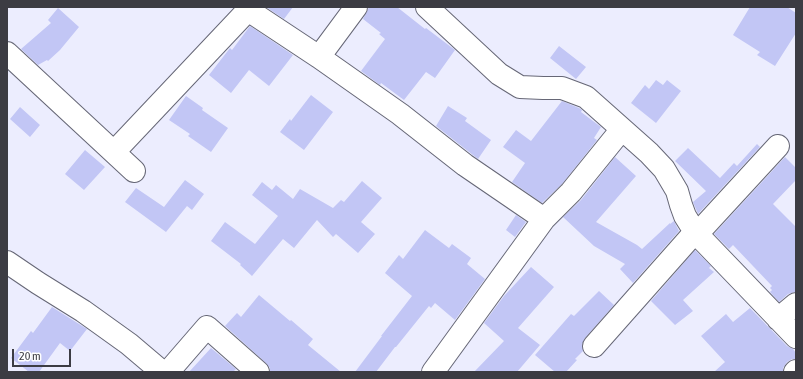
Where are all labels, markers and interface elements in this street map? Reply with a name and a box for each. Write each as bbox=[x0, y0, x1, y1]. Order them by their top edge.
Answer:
scale bar bbox=[14, 341, 73, 367]
text: 20 m bbox=[19, 349, 41, 363]

